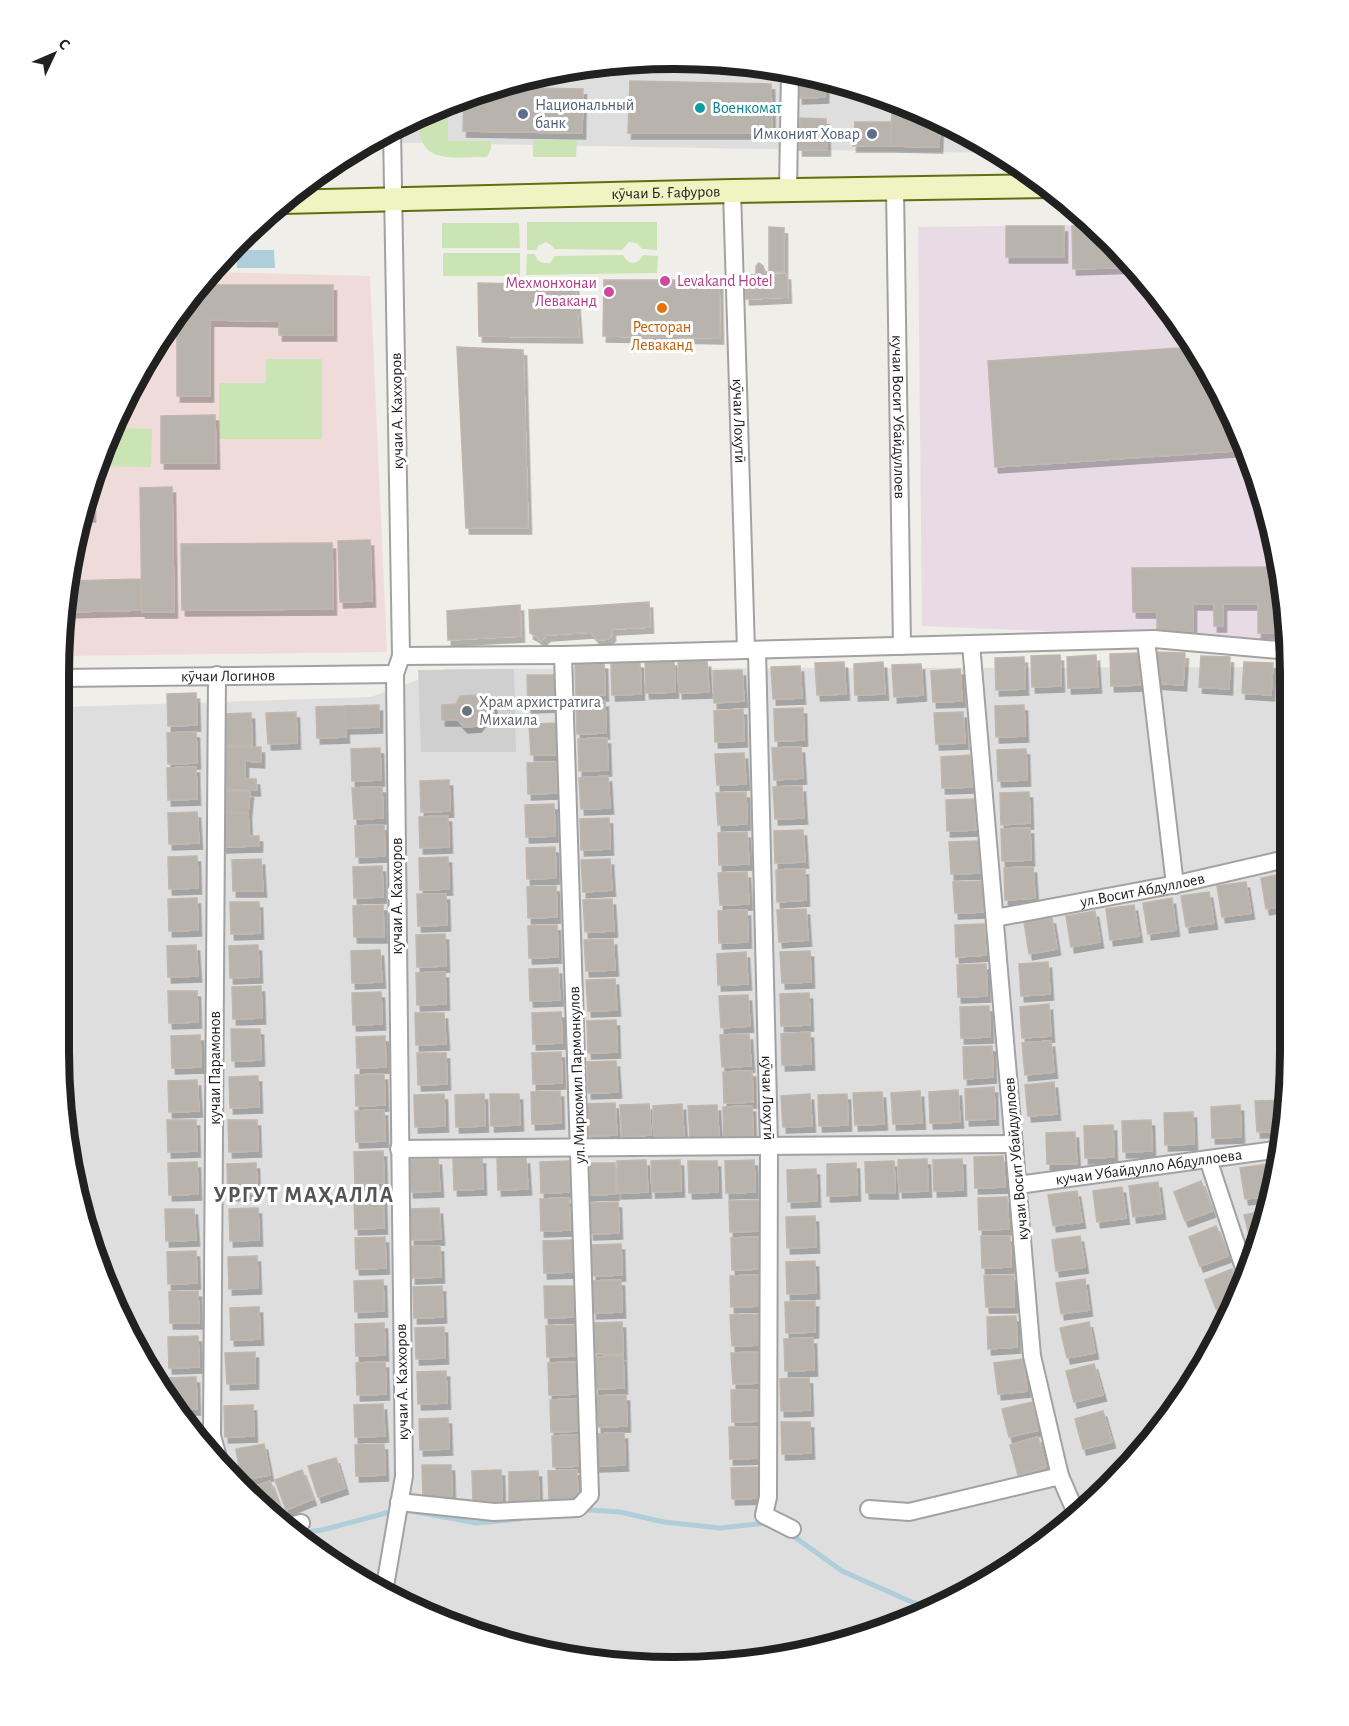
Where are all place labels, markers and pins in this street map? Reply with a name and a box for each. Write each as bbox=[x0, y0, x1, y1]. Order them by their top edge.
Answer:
place label: Национальный банк bbox=[535, 97, 634, 131]
place label: Военкомат bbox=[712, 100, 782, 116]
marker: Военкомат bbox=[693, 101, 707, 115]
marker: Национальный банк bbox=[516, 107, 530, 121]
place label: Имконият Ховар bbox=[752, 126, 860, 142]
marker: Имконият Ховар bbox=[865, 127, 879, 141]
place label: Levakand Hotel bbox=[677, 273, 773, 289]
marker: Levakand Hotel bbox=[658, 274, 672, 288]
place label: Мехмонхонаи Леваканд bbox=[505, 275, 597, 309]
marker: Мехмонхонаи Леваканд bbox=[602, 285, 616, 299]
marker: Ресторан Леваканд bbox=[655, 301, 669, 315]
place label: Ресторан Леваканд bbox=[631, 319, 693, 353]
place label: Храм архистратига Михаила bbox=[479, 694, 601, 728]
marker: Храм архистратига Михаила bbox=[460, 704, 474, 718]

